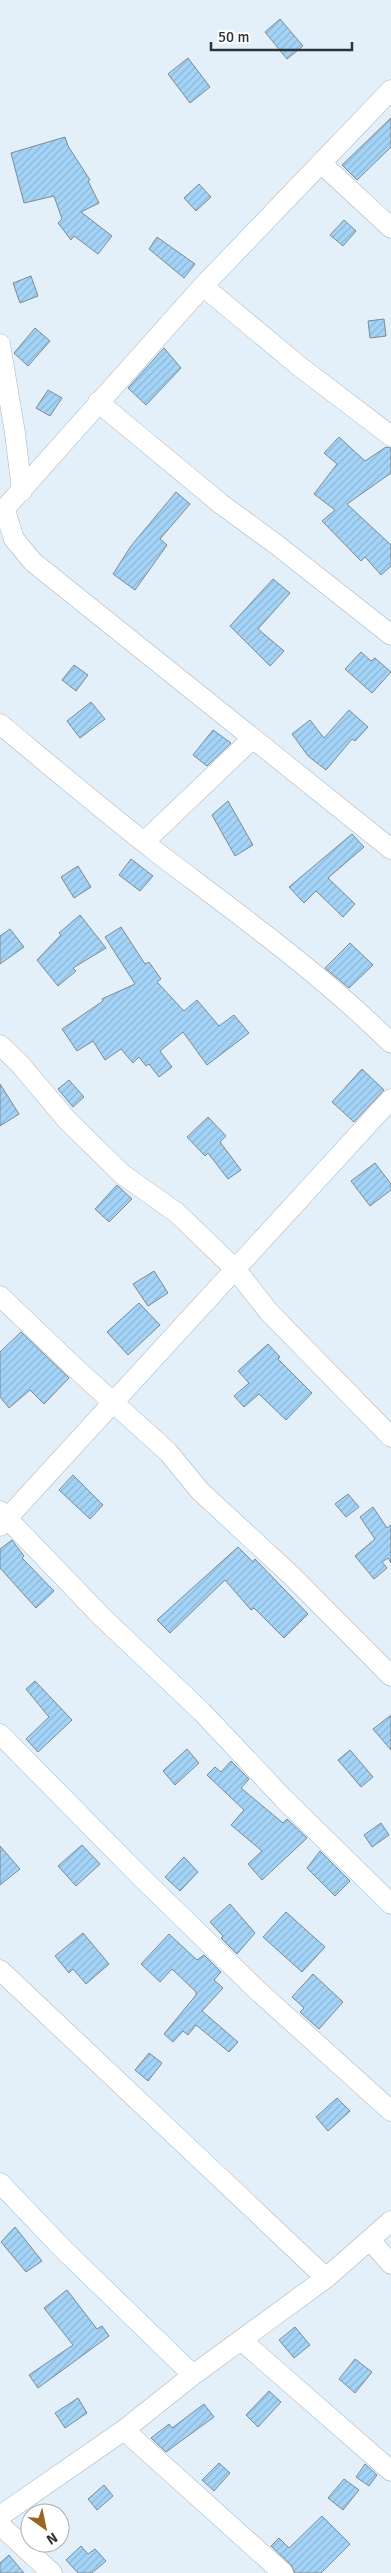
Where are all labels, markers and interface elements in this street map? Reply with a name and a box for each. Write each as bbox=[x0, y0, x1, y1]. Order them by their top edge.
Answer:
scale bar bbox=[211, 20, 352, 52]
text: 50 m bbox=[218, 28, 249, 46]
north arrow bbox=[20, 2503, 70, 2553]
text: N bbox=[43, 2529, 61, 2548]

